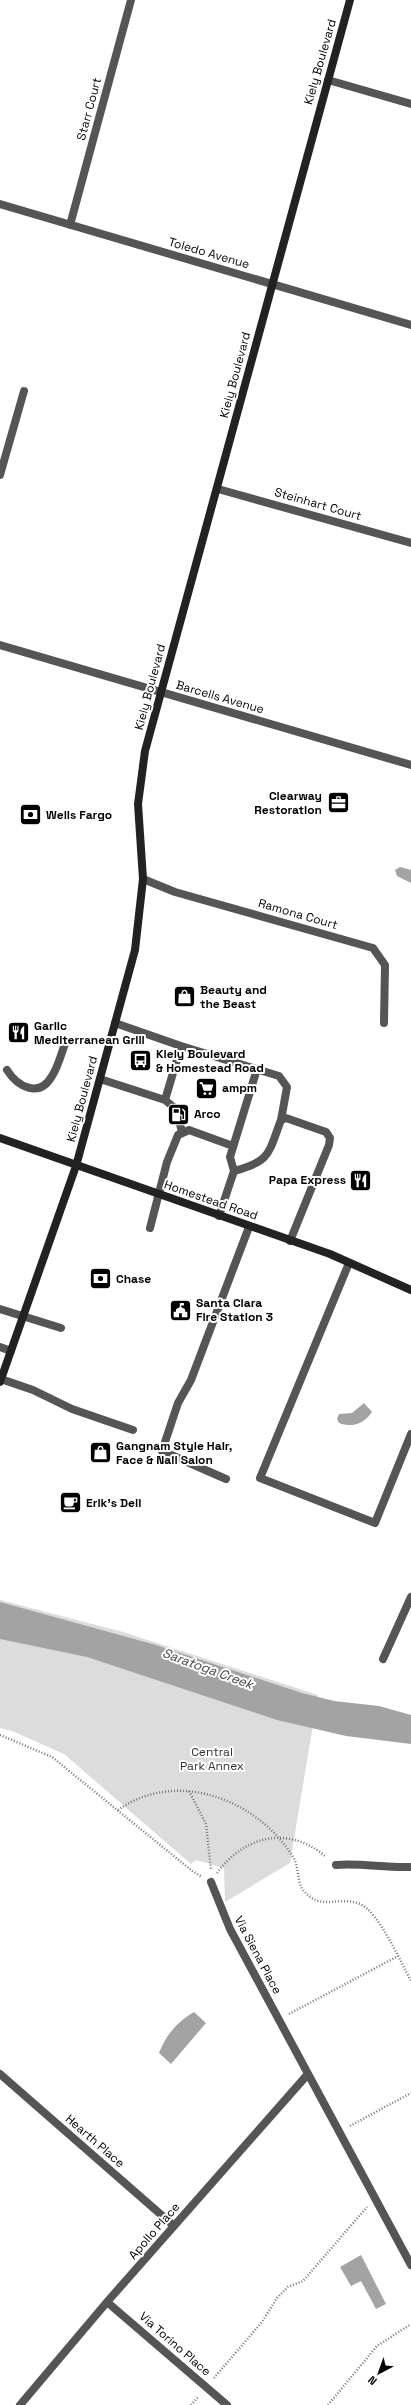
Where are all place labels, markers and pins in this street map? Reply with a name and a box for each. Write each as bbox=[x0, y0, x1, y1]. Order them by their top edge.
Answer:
place label: Clearway Restoration bbox=[254, 788, 322, 818]
office icon: Clearway Restoration bbox=[325, 790, 351, 816]
bank icon: Wells Fargo bbox=[18, 802, 44, 828]
place label: Wells Fargo bbox=[46, 807, 112, 823]
place label: Beauty and the Beast bbox=[200, 982, 267, 1012]
shop icon: Beauty and the Beast bbox=[172, 984, 198, 1010]
place label: Garlic Mediterranean Grill bbox=[34, 1018, 145, 1048]
restaurant icon: Garlic Mediterranean Grill bbox=[5, 1020, 31, 1046]
place label: Kiely Boulevard & Homestead Road bbox=[156, 1046, 264, 1076]
bus stop icon: Kiely Boulevard & Homestead Road bbox=[128, 1048, 154, 1074]
supermarket icon: ampm bbox=[194, 1075, 220, 1101]
place label: ampm bbox=[222, 1080, 257, 1096]
fuel station icon: Arco bbox=[165, 1101, 191, 1127]
place label: Arco bbox=[194, 1106, 221, 1122]
restaurant icon: Papa Express bbox=[348, 1167, 374, 1193]
place label: Papa Express bbox=[269, 1172, 346, 1188]
bank icon: Chase bbox=[87, 1266, 113, 1292]
place label: Chase bbox=[116, 1271, 151, 1287]
place label: Santa Clara Fire Station 3 bbox=[196, 1295, 273, 1325]
public building icon: Santa Clara Fire Station 3 bbox=[167, 1297, 193, 1323]
place label: Gangnam Style Hair, Face & Nail Salon bbox=[116, 1438, 232, 1468]
shop icon: Gangnam Style Hair, Face & Nail Salon bbox=[87, 1440, 113, 1466]
cafe icon: Erik's Deli bbox=[58, 1490, 84, 1516]
place label: Erik's Deli bbox=[86, 1495, 141, 1511]

